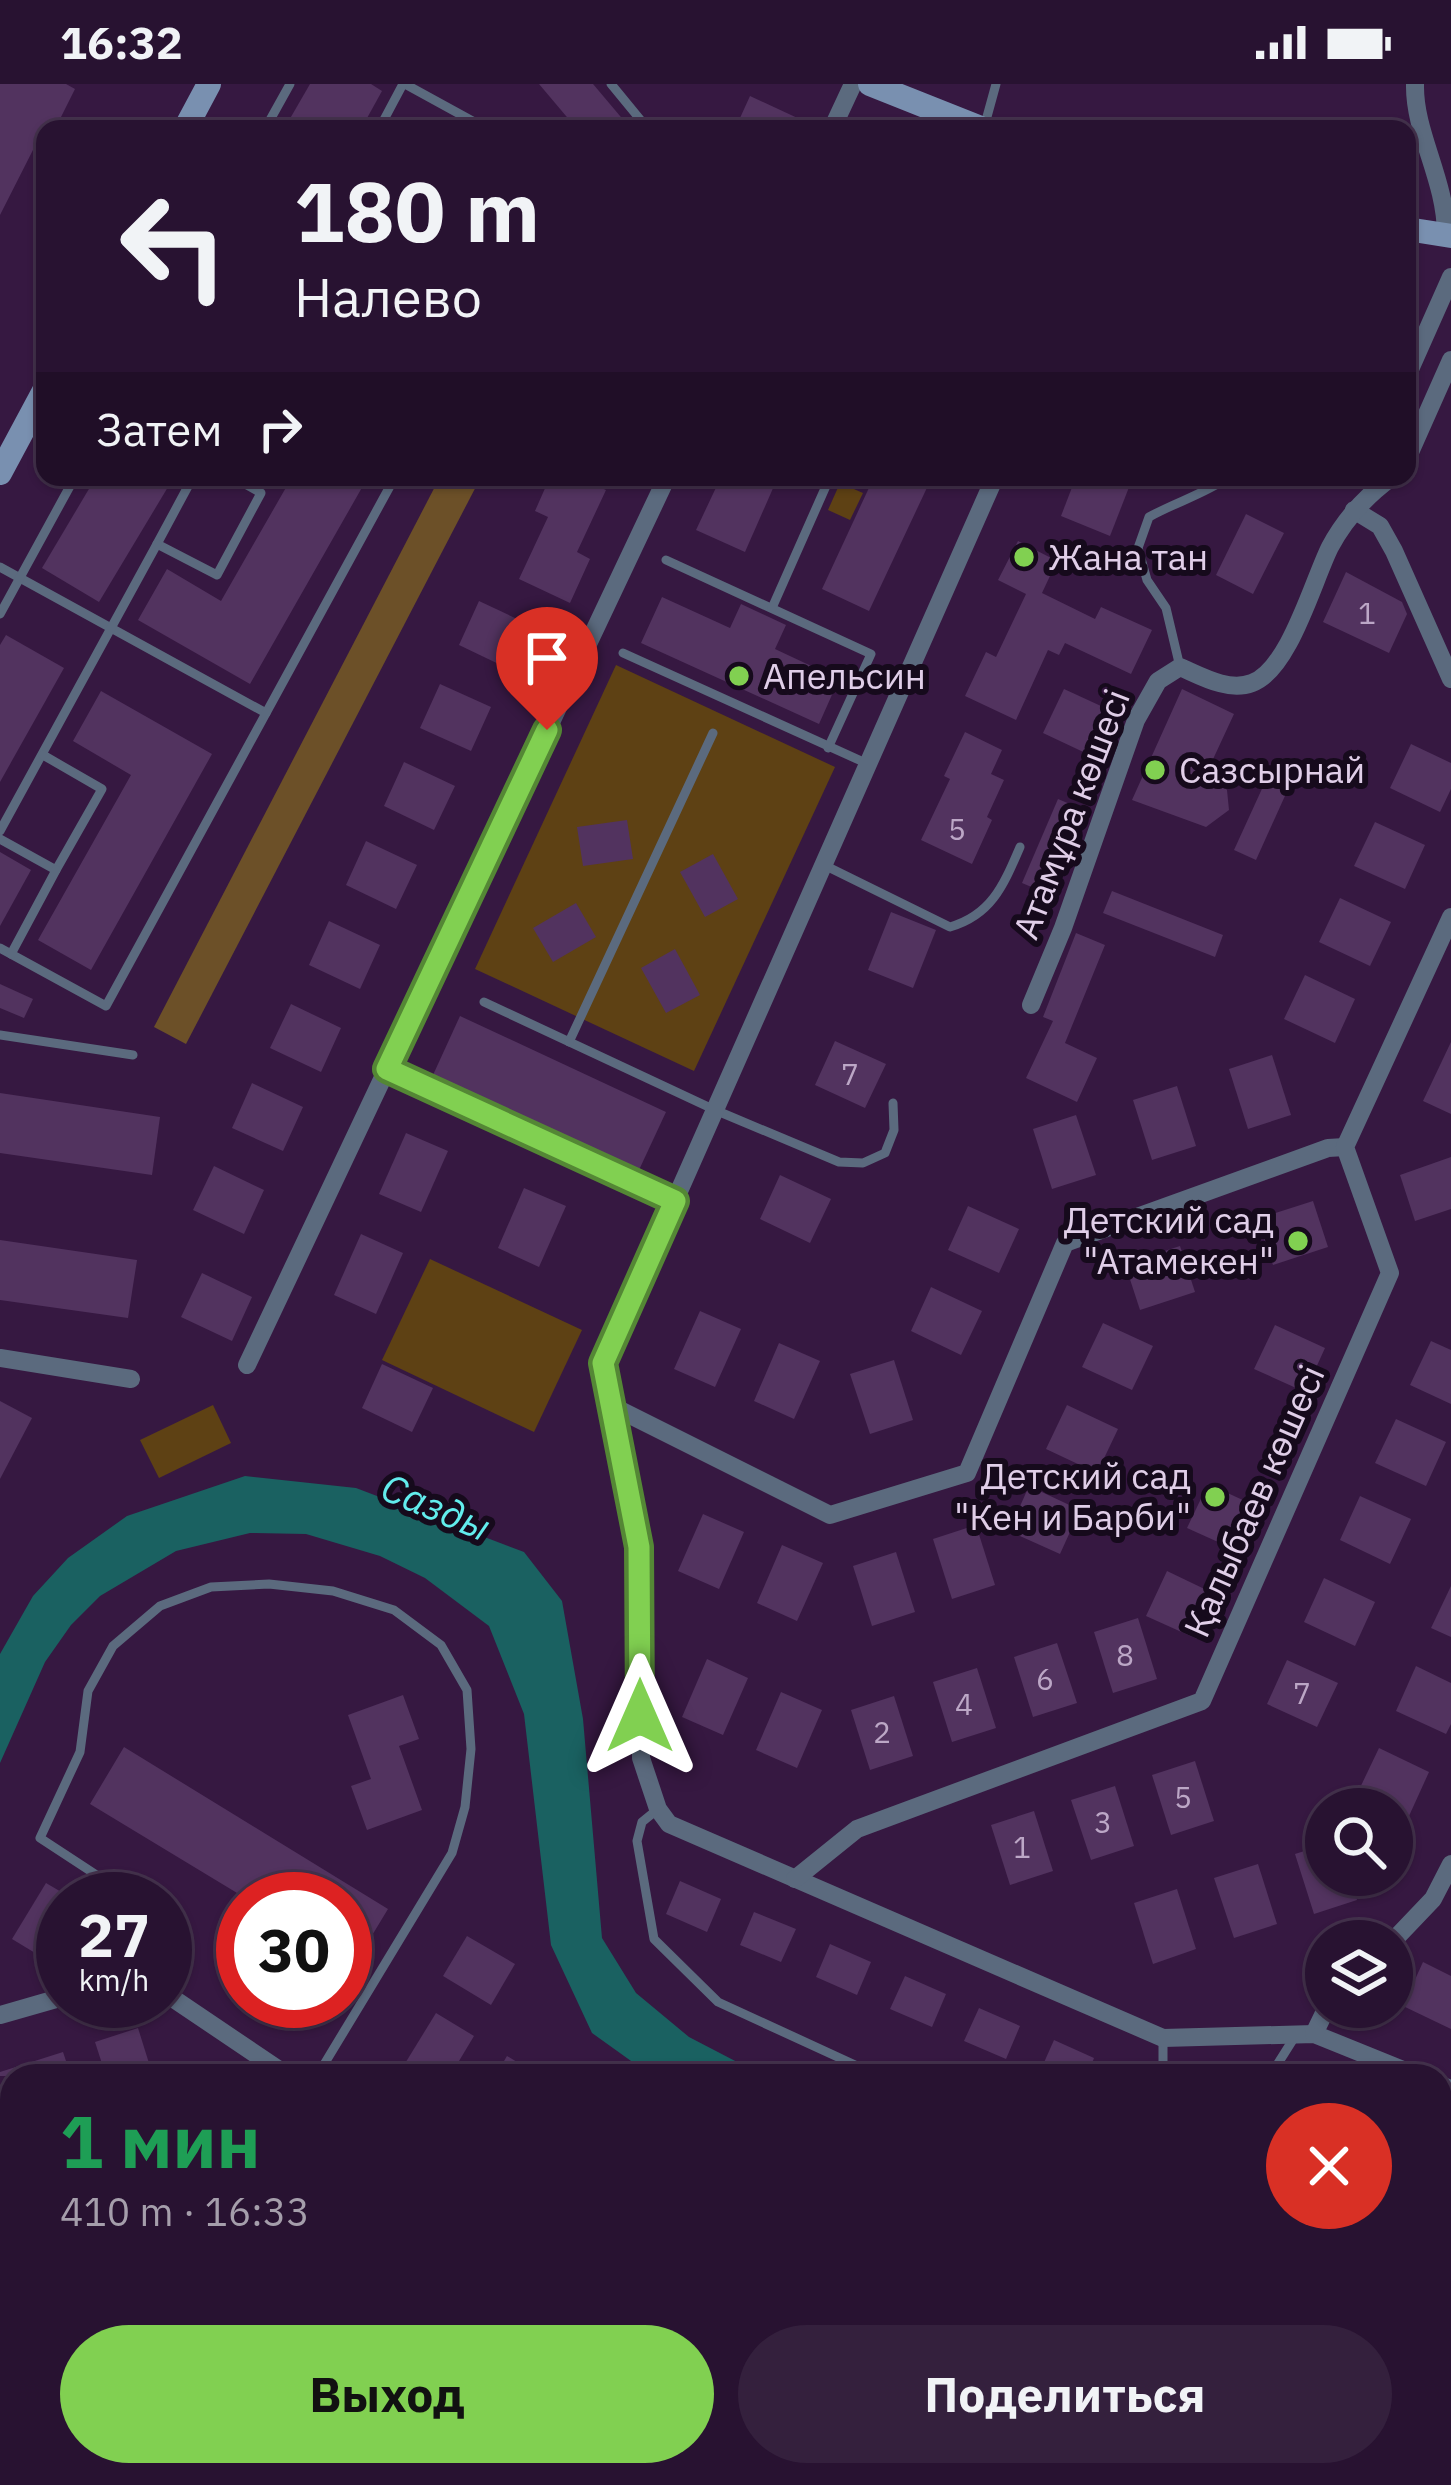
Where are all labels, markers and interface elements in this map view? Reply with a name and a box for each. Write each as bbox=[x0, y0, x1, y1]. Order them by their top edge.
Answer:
text: 16:32 bbox=[60, 13, 183, 71]
text: 180 m bbox=[294, 156, 540, 265]
icon: left bbox=[96, 168, 252, 324]
text: Налево bbox=[294, 262, 482, 332]
icon: right bbox=[247, 396, 313, 462]
text: Затем bbox=[96, 400, 223, 458]
place label: Жана тан bbox=[1048, 533, 1208, 580]
marker: Жана тан bbox=[1011, 544, 1037, 570]
house number: 1 bbox=[1358, 593, 1376, 632]
pin bbox=[496, 607, 598, 730]
icon: arrive bbox=[514, 625, 580, 691]
place label: Апельсин bbox=[763, 652, 926, 699]
marker: Апельсин bbox=[726, 663, 752, 689]
street label: Атамұра көшесі bbox=[1001, 682, 1140, 945]
place label: Сазсырнай bbox=[1179, 746, 1365, 793]
marker: Сазсырнай bbox=[1142, 757, 1168, 783]
house number: 5 bbox=[948, 809, 966, 848]
house number: 7 bbox=[841, 1054, 859, 1093]
place label: Детский сад "Атамекен" bbox=[1064, 1196, 1274, 1284]
marker: Детский сад "Атамекен" bbox=[1285, 1228, 1311, 1254]
street label: Қалыбаев көшесі bbox=[1173, 1357, 1335, 1644]
place label: Детский сад "Кен и Барби" bbox=[954, 1452, 1191, 1540]
water label: Сазды bbox=[374, 1461, 498, 1552]
marker: Детский сад "Кен и Барби" bbox=[1202, 1484, 1228, 1510]
house number: 8 bbox=[1116, 1635, 1134, 1674]
position arrow bbox=[577, 1653, 703, 1779]
house number: 6 bbox=[1036, 1659, 1054, 1698]
house number: 7 bbox=[1293, 1673, 1311, 1712]
house number: 4 bbox=[955, 1684, 973, 1723]
house number: 2 bbox=[873, 1712, 891, 1751]
house number: 5 bbox=[1174, 1777, 1192, 1816]
map controls bbox=[1305, 1788, 1413, 2028]
button: search bbox=[1305, 1788, 1413, 1896]
house number: 3 bbox=[1094, 1802, 1112, 1841]
house number: 1 bbox=[1013, 1827, 1031, 1866]
speed limit sign: 30 bbox=[216, 1872, 372, 2028]
text: 27 bbox=[78, 1895, 150, 1974]
button: layers bbox=[1305, 1920, 1413, 2028]
text: km/h bbox=[79, 1960, 149, 1999]
text: 1 мин bbox=[60, 2094, 261, 2188]
button: close bbox=[1266, 2103, 1392, 2229]
text: 410 m · 16:33 bbox=[60, 2186, 310, 2237]
button: Выход bbox=[60, 2325, 714, 2463]
button: Поделиться bbox=[738, 2325, 1392, 2463]

